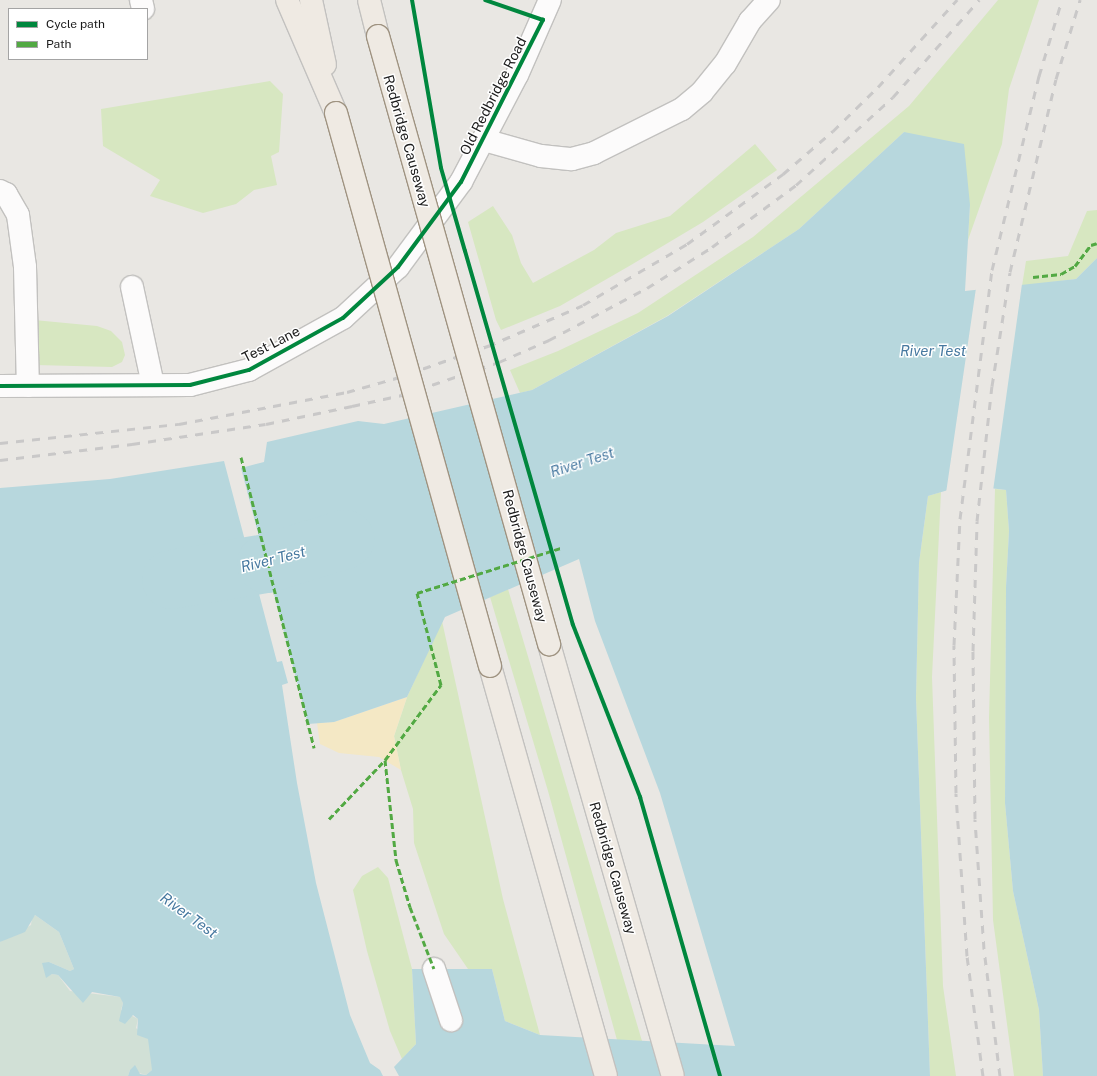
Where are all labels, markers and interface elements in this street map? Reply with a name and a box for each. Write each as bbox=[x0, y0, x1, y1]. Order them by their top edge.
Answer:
legend bbox=[8, 8, 148, 60]
text: Cycle path bbox=[46, 17, 105, 31]
street label: Old Redbridge Road bbox=[456, 34, 530, 158]
text: Path bbox=[46, 37, 72, 51]
street label: Redbridge Causeway bbox=[380, 73, 434, 209]
street label: Test Lane bbox=[239, 322, 303, 366]
water label: River Test bbox=[900, 342, 966, 360]
water label: River Test bbox=[548, 443, 616, 481]
street label: Redbridge Causeway bbox=[499, 488, 551, 624]
water label: River Test bbox=[239, 542, 307, 576]
street label: Redbridge Causeway bbox=[586, 800, 640, 936]
water label: River Test bbox=[157, 888, 221, 942]

